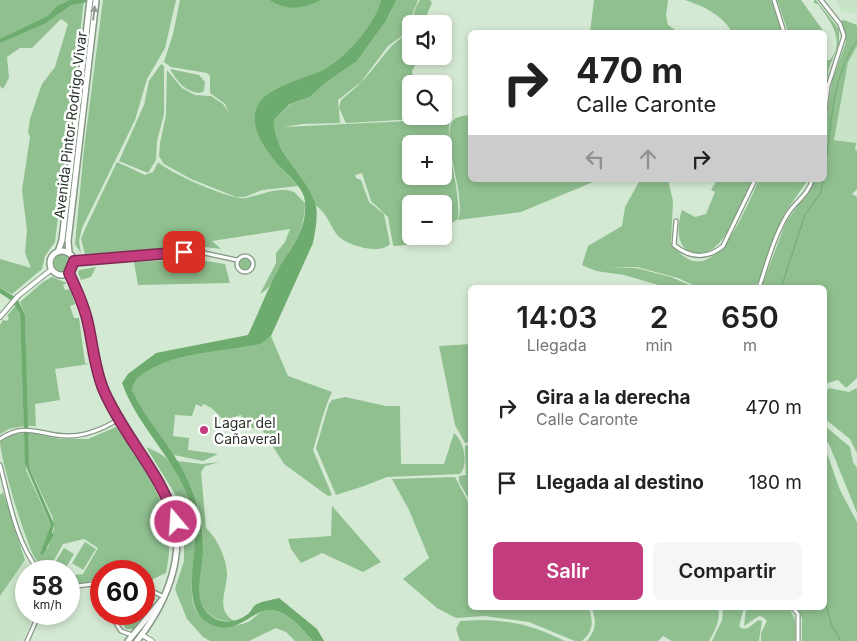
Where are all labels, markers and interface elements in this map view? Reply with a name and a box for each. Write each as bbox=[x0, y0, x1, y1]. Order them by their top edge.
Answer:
one-way arrow bbox=[90, 5, 98, 21]
map controls bbox=[402, 15, 452, 245]
button: sound bbox=[402, 15, 452, 65]
street label: Avenida Pintor Rodrigo Vivar bbox=[50, 30, 90, 220]
text: 470 m bbox=[576, 49, 683, 91]
icon: right bbox=[493, 50, 558, 115]
button: search bbox=[402, 75, 452, 125]
text: Calle Caronte bbox=[576, 91, 716, 117]
button: + bbox=[402, 135, 452, 185]
icon: left bbox=[581, 145, 609, 173]
icon: ahead bbox=[634, 145, 662, 173]
icon: right bbox=[687, 145, 715, 173]
button: − bbox=[402, 195, 452, 245]
pin bbox=[163, 231, 205, 273]
icon: arrive bbox=[170, 238, 198, 266]
text: 14:03 bbox=[516, 299, 597, 335]
text: 2 bbox=[650, 299, 668, 335]
text: 650 bbox=[721, 299, 779, 335]
text: Llegada bbox=[527, 335, 587, 355]
text: min bbox=[645, 335, 673, 355]
text: m bbox=[743, 335, 757, 355]
text: Gira a la derecha bbox=[536, 386, 691, 409]
icon: right bbox=[493, 394, 521, 422]
text: 470 m bbox=[745, 396, 802, 419]
text: Calle Caronte bbox=[536, 409, 638, 429]
place label: Lagar del Cañaveral bbox=[214, 414, 280, 447]
marker: Lagar del Cañaveral bbox=[198, 424, 210, 436]
icon: arrive bbox=[493, 469, 521, 497]
text: Llegada al destino bbox=[536, 471, 704, 494]
text: 180 m bbox=[749, 471, 802, 494]
position arrow bbox=[149, 495, 201, 547]
button: Salir bbox=[493, 542, 643, 600]
button: Compartir bbox=[653, 542, 802, 600]
speed limit sign: 60 bbox=[90, 560, 155, 625]
text: 58 bbox=[31, 571, 64, 601]
text: km/h bbox=[33, 597, 62, 612]

